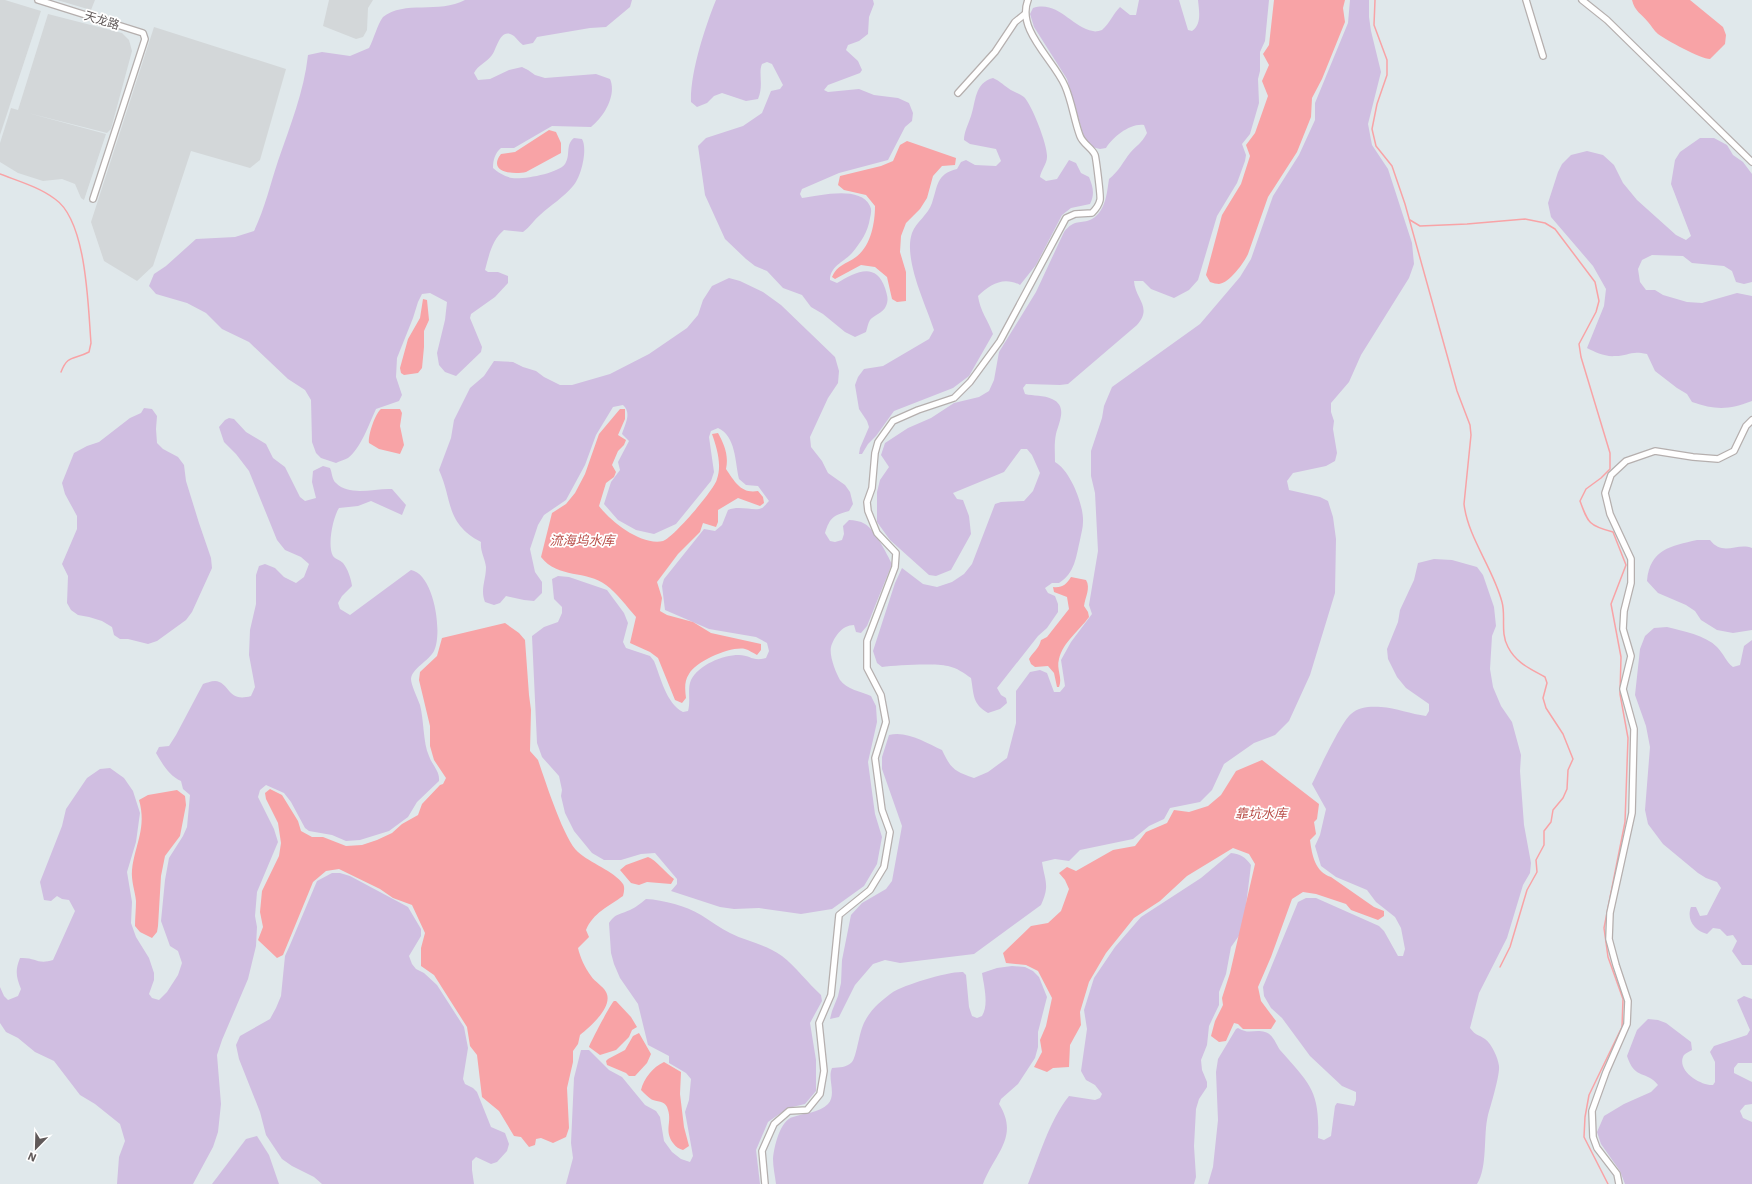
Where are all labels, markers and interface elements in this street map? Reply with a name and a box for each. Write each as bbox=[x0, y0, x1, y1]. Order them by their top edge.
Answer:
street label: 天龙路 bbox=[83, 8, 121, 32]
water label: 流海坞水库 bbox=[549, 532, 616, 549]
water label: 靠坑水库 bbox=[1235, 805, 1289, 822]
north arrow bbox=[16, 1128, 56, 1168]
text: N bbox=[26, 1149, 38, 1165]

